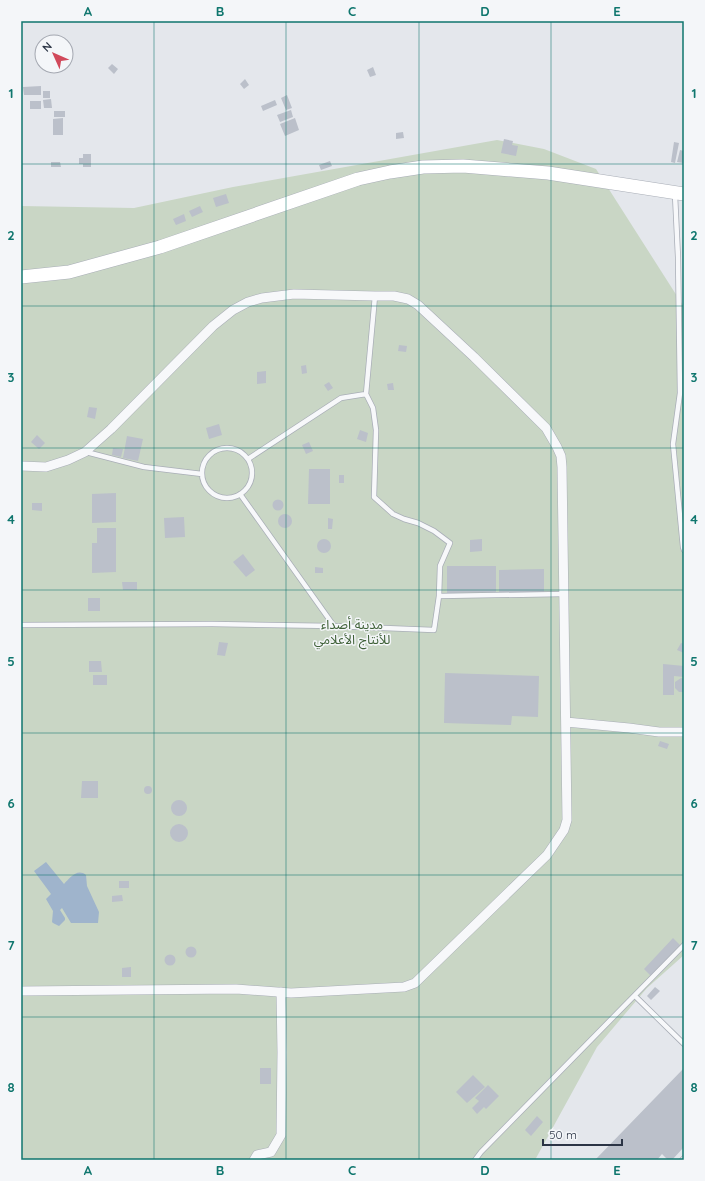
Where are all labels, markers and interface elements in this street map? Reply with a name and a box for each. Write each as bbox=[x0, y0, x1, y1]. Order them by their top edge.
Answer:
text: A bbox=[84, 3, 93, 19]
text: B bbox=[216, 3, 224, 19]
text: C bbox=[348, 3, 356, 19]
text: D bbox=[480, 3, 490, 19]
text: E bbox=[613, 3, 621, 19]
north arrow bbox=[34, 34, 74, 74]
text: N bbox=[39, 39, 55, 55]
text: 1 bbox=[8, 85, 14, 101]
text: 1 bbox=[691, 85, 697, 101]
text: 2 bbox=[7, 227, 15, 243]
text: 2 bbox=[690, 227, 698, 243]
text: 3 bbox=[8, 369, 15, 385]
text: 3 bbox=[691, 369, 698, 385]
text: 4 bbox=[7, 511, 15, 527]
text: 4 bbox=[690, 511, 698, 527]
park label: مدينة أصداء للأنتاج الأعلامي bbox=[314, 616, 390, 650]
text: 5 bbox=[7, 653, 15, 669]
text: 5 bbox=[690, 653, 698, 669]
text: 6 bbox=[7, 795, 15, 811]
text: 6 bbox=[690, 795, 698, 811]
text: 7 bbox=[7, 937, 15, 953]
text: 7 bbox=[690, 937, 698, 953]
text: 8 bbox=[7, 1079, 15, 1095]
text: 8 bbox=[690, 1079, 698, 1095]
scale bar bbox=[543, 1121, 622, 1147]
text: 50 m bbox=[549, 1127, 577, 1142]
text: A bbox=[84, 1162, 93, 1178]
text: B bbox=[216, 1162, 224, 1178]
text: C bbox=[348, 1162, 356, 1178]
text: D bbox=[480, 1162, 490, 1178]
text: E bbox=[613, 1162, 621, 1178]

